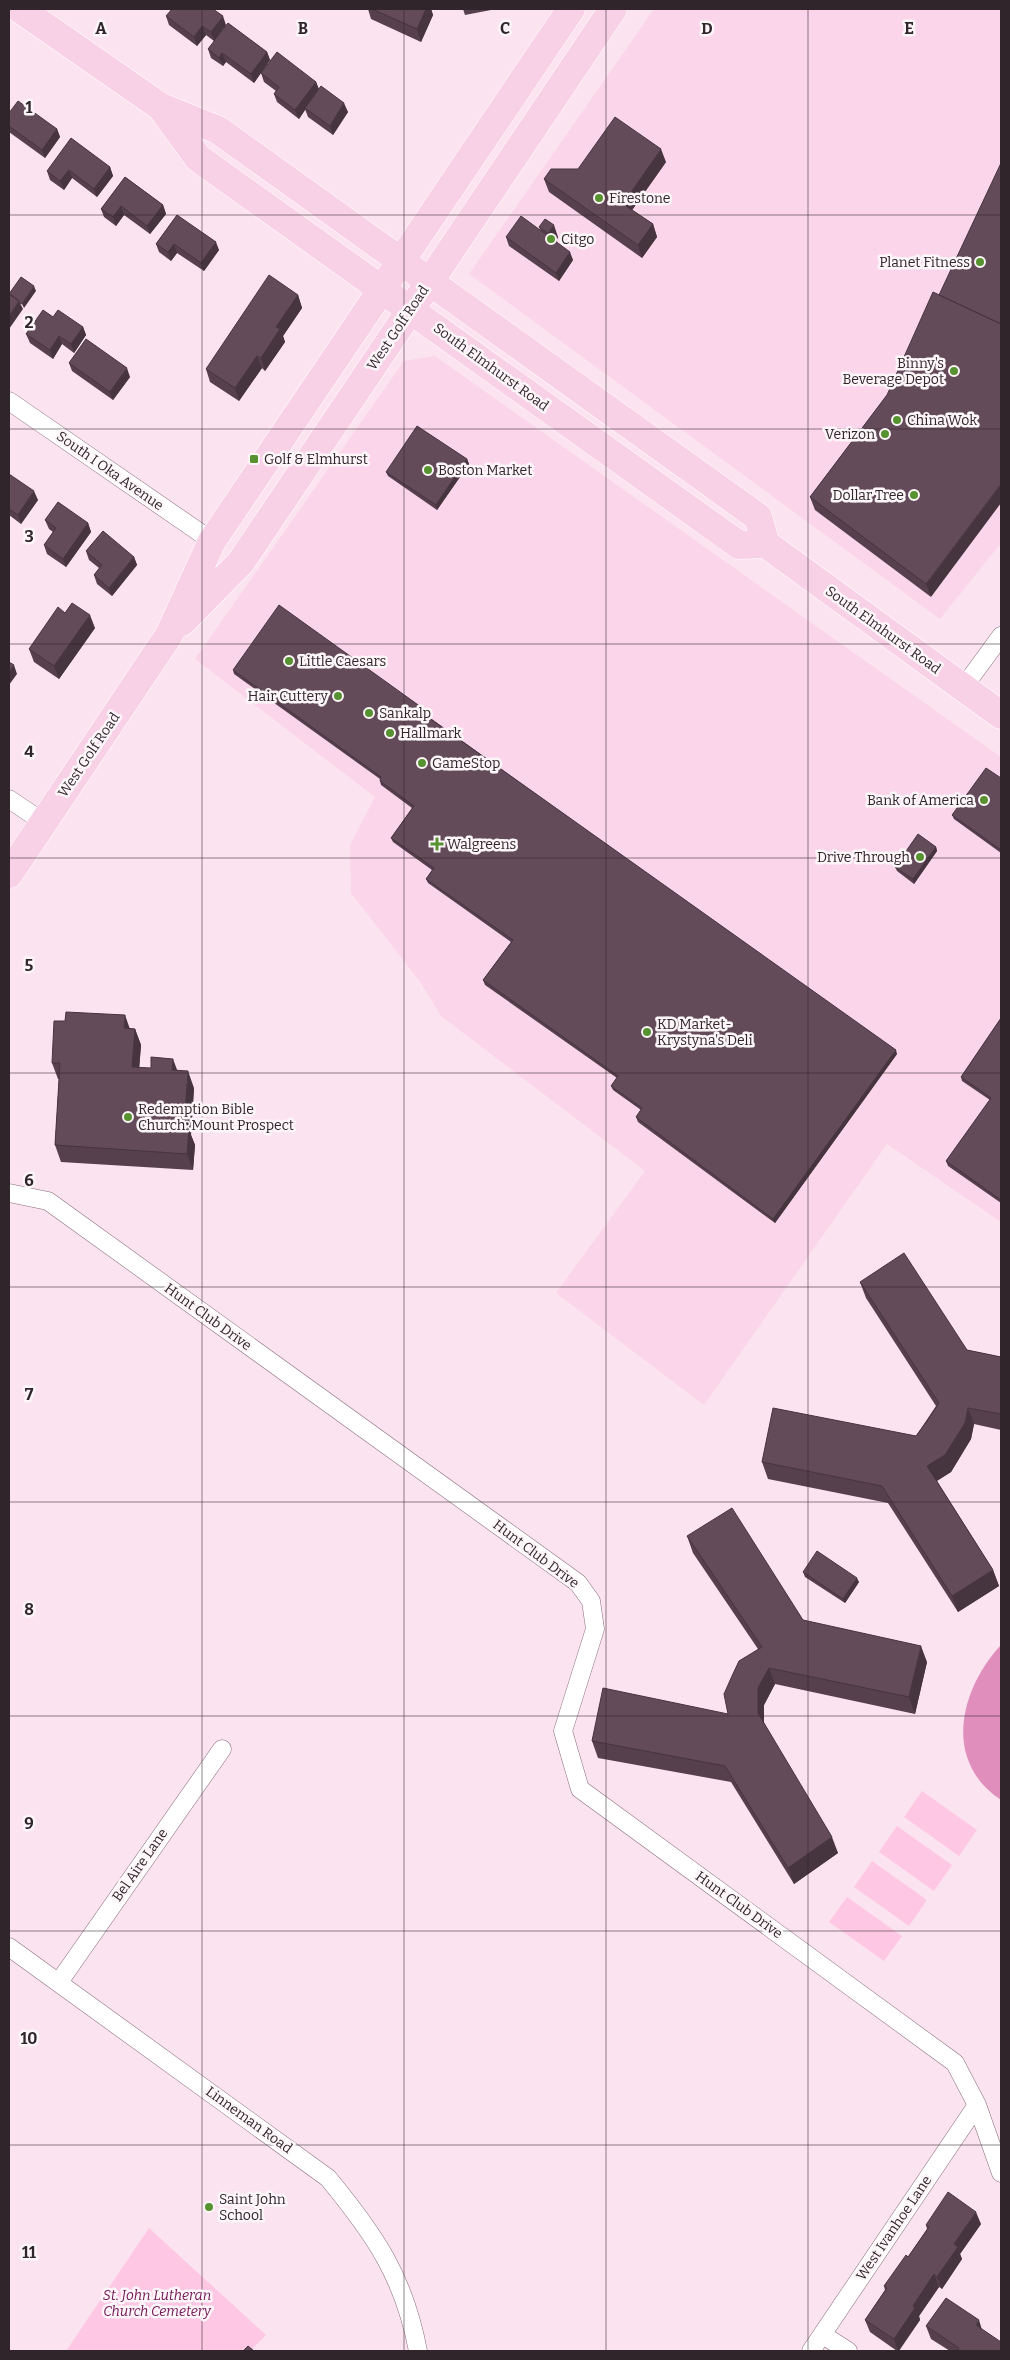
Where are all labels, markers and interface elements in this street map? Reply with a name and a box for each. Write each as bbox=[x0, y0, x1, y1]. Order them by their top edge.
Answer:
text: A bbox=[95, 19, 107, 38]
text: B bbox=[298, 19, 308, 38]
text: C bbox=[500, 19, 510, 38]
text: D bbox=[701, 19, 713, 38]
text: E bbox=[904, 19, 914, 38]
text: 1 bbox=[26, 98, 33, 117]
place label: Firestone bbox=[609, 190, 670, 207]
marker: Firestone bbox=[593, 192, 605, 204]
place label: Citgo bbox=[561, 231, 594, 248]
marker: Citgo bbox=[545, 233, 557, 245]
place label: Planet Fitness bbox=[879, 254, 970, 271]
marker: Planet Fitness bbox=[974, 256, 986, 268]
street label: West Golf Road bbox=[363, 282, 433, 374]
text: 2 bbox=[24, 313, 34, 332]
street label: South Elmhurst Road bbox=[430, 319, 552, 415]
place label: Binny's Beverage Depot bbox=[842, 355, 944, 388]
marker: Binny's Beverage Depot bbox=[948, 365, 960, 377]
place label: China Wok bbox=[907, 412, 977, 429]
marker: China Wok bbox=[891, 414, 903, 426]
place label: Verizon bbox=[825, 426, 875, 443]
street label: South I Oka Avenue bbox=[53, 428, 167, 514]
marker: Verizon bbox=[879, 428, 891, 440]
place label: Golf & Elmhurst bbox=[264, 451, 368, 468]
marker: Golf & Elmhurst bbox=[248, 453, 260, 465]
place label: Boston Market bbox=[438, 462, 532, 479]
marker: Boston Market bbox=[422, 464, 434, 476]
place label: Dollar Tree bbox=[832, 487, 904, 504]
marker: Dollar Tree bbox=[908, 489, 920, 501]
text: 3 bbox=[24, 527, 34, 546]
street label: South Elmhurst Road bbox=[822, 582, 944, 678]
place label: Little Caesars bbox=[299, 653, 386, 670]
marker: Little Caesars bbox=[283, 655, 295, 667]
place label: Hair Cuttery bbox=[248, 688, 329, 705]
marker: Hair Cuttery bbox=[332, 690, 344, 702]
place label: Sankalp bbox=[379, 705, 431, 722]
marker: Sankalp bbox=[363, 707, 375, 719]
street label: West Golf Road bbox=[54, 709, 124, 801]
place label: Hallmark bbox=[400, 725, 462, 742]
marker: Hallmark bbox=[384, 727, 396, 739]
text: 4 bbox=[24, 742, 34, 761]
place label: GameStop bbox=[432, 755, 500, 772]
marker: GameStop bbox=[416, 757, 428, 769]
place label: Bank of America bbox=[867, 792, 974, 809]
marker: Bank of America bbox=[978, 794, 990, 806]
place label: Walgreens bbox=[447, 836, 516, 853]
marker: Walgreens bbox=[431, 838, 443, 850]
place label: Drive Through bbox=[817, 849, 910, 866]
marker: Drive Through bbox=[914, 851, 926, 863]
text: 5 bbox=[25, 956, 34, 975]
place label: KD Market- Krystyna's Deli bbox=[657, 1016, 753, 1049]
marker: KD Market- Krystyna's Deli bbox=[641, 1026, 653, 1038]
place label: Redemption Bible Church: Mount Prospect bbox=[138, 1101, 294, 1134]
marker: Redemption Bible Church: Mount Prospect bbox=[122, 1111, 134, 1123]
text: 6 bbox=[24, 1171, 34, 1190]
street label: Hunt Club Drive bbox=[161, 1280, 255, 1354]
text: 7 bbox=[25, 1385, 34, 1404]
street label: Hunt Club Drive bbox=[490, 1516, 582, 1592]
text: 8 bbox=[24, 1600, 34, 1619]
text: 9 bbox=[24, 1814, 34, 1833]
street label: Bel Aire Lane bbox=[109, 1825, 171, 1905]
street label: Hunt Club Drive bbox=[692, 1868, 786, 1942]
text: 10 bbox=[20, 2029, 38, 2048]
street label: Linneman Road bbox=[202, 2083, 296, 2157]
street label: West Ivanhoe Lane bbox=[853, 2172, 935, 2284]
place label: Saint John School bbox=[219, 2191, 286, 2224]
marker: Saint John School bbox=[203, 2201, 215, 2213]
text: 11 bbox=[22, 2243, 36, 2262]
park label: St. John Lutheran Church Cemetery bbox=[103, 2287, 212, 2320]

